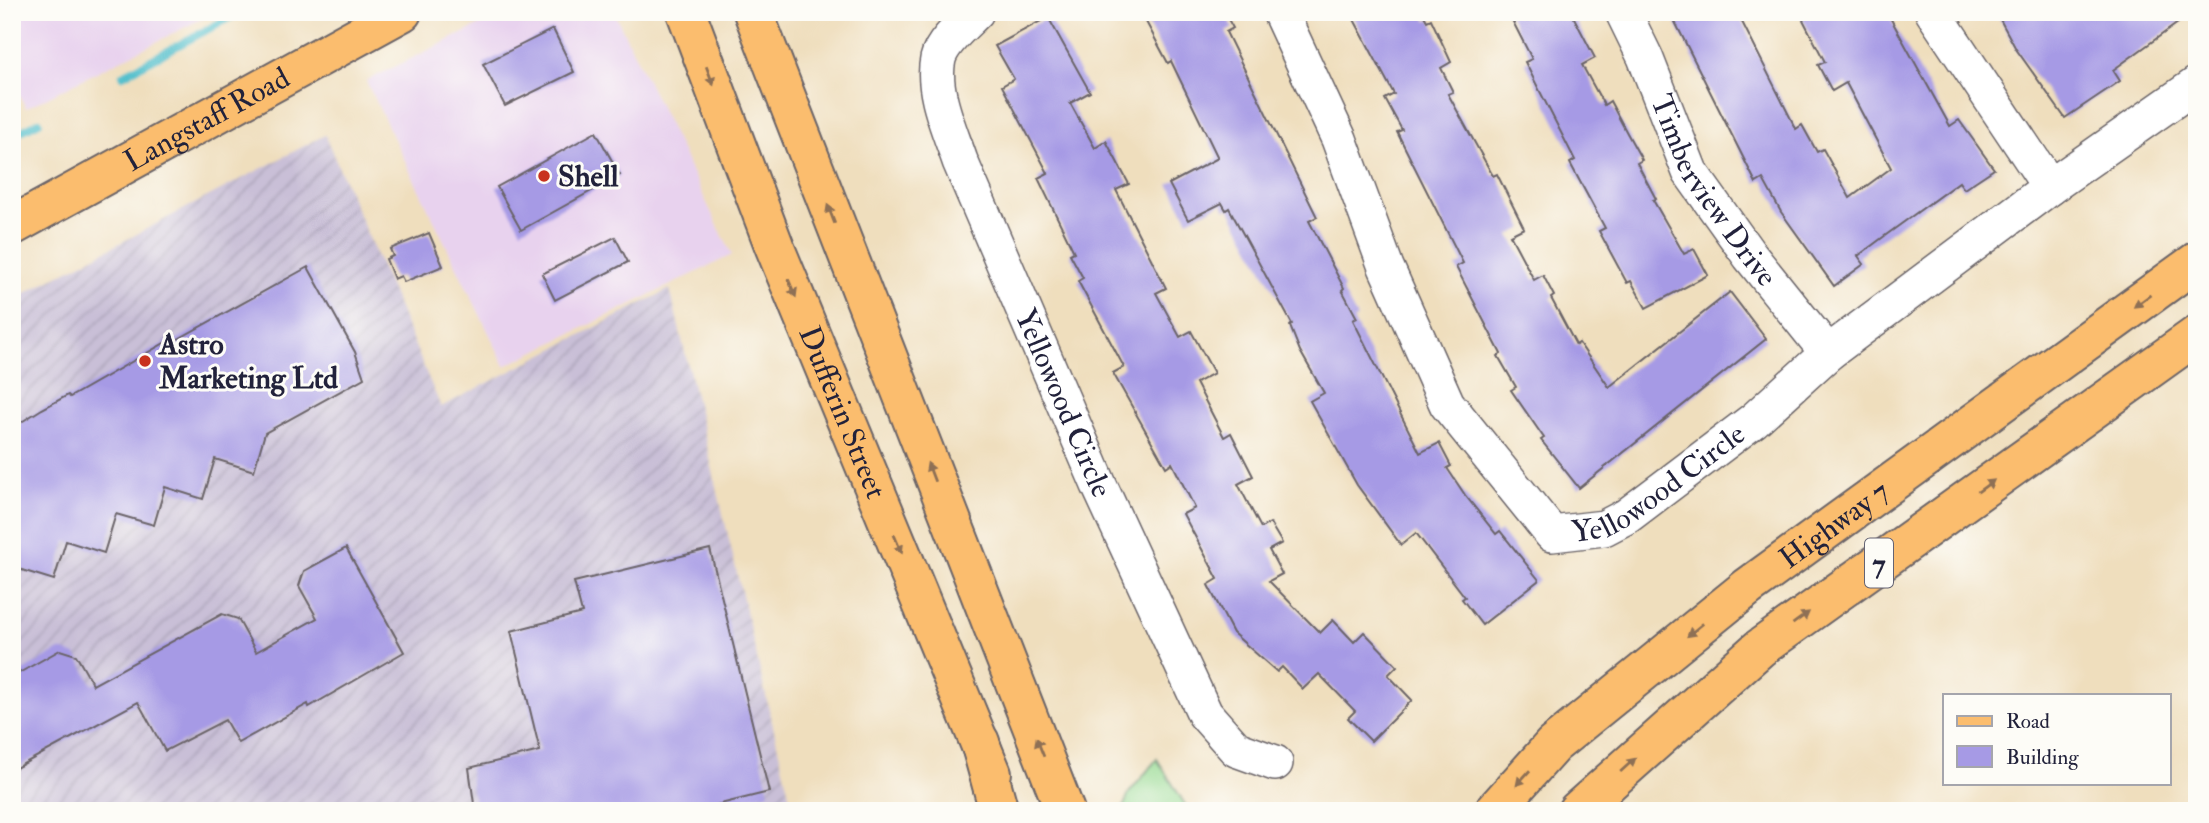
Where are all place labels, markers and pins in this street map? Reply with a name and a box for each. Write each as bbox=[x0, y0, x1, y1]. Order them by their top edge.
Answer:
place label: Shell bbox=[558, 158, 619, 195]
marker: Shell bbox=[536, 168, 552, 184]
place label: Astro Marketing Ltd bbox=[157, 326, 338, 397]
marker: Astro Marketing Ltd bbox=[137, 353, 153, 369]

